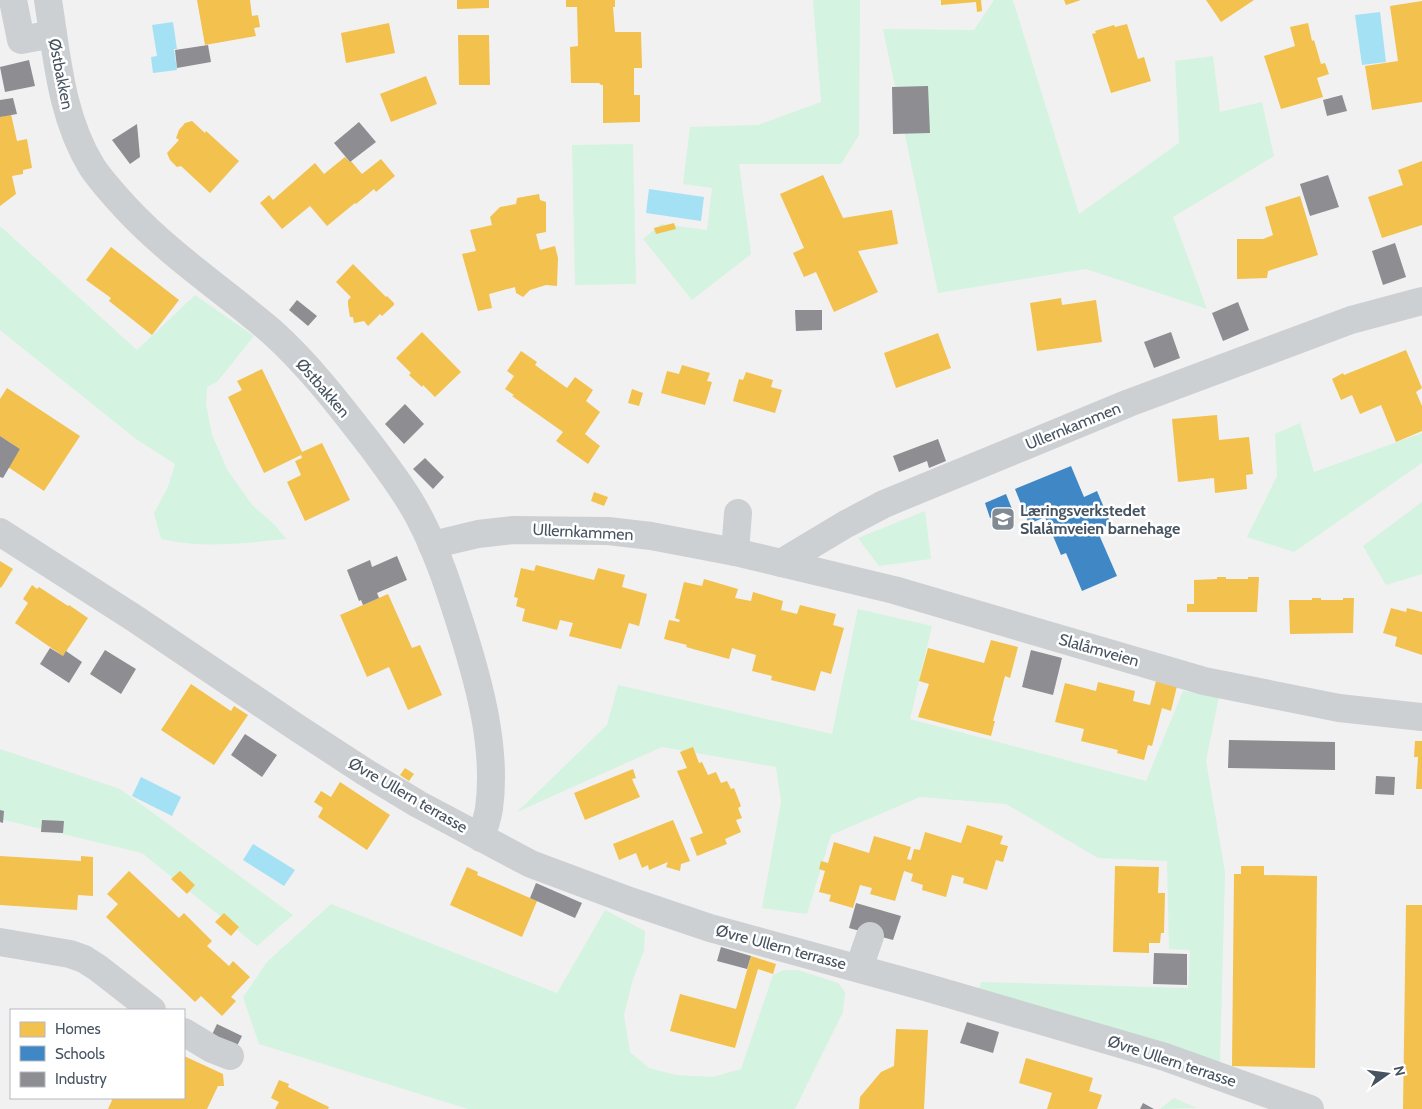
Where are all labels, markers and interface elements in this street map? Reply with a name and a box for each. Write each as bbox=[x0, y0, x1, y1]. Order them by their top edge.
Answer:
street label: Østbakken bbox=[45, 37, 77, 111]
street label: Østbakken bbox=[292, 355, 354, 421]
street label: Ullernkammen bbox=[1023, 398, 1123, 454]
place label: Læringsverkstedet Slalåmveien barnehage bbox=[1020, 501, 1180, 538]
school or university icon: Læringsverkstedet Slalåmveien barnehage bbox=[990, 506, 1016, 532]
street label: Ullernkammen bbox=[532, 520, 634, 544]
street label: Slalåmveien bbox=[1057, 630, 1141, 671]
street label: Øvre Ullern terrasse bbox=[345, 753, 471, 837]
street label: Øvre Ullern terrasse bbox=[714, 920, 848, 974]
legend bbox=[10, 1009, 185, 1099]
text: Homes bbox=[55, 1020, 101, 1038]
street label: Øvre Ullern terrasse bbox=[1105, 1031, 1239, 1091]
text: Schools bbox=[55, 1045, 105, 1063]
north arrow bbox=[1362, 1049, 1412, 1099]
text: N bbox=[1390, 1064, 1410, 1078]
text: Industry bbox=[55, 1070, 107, 1088]

